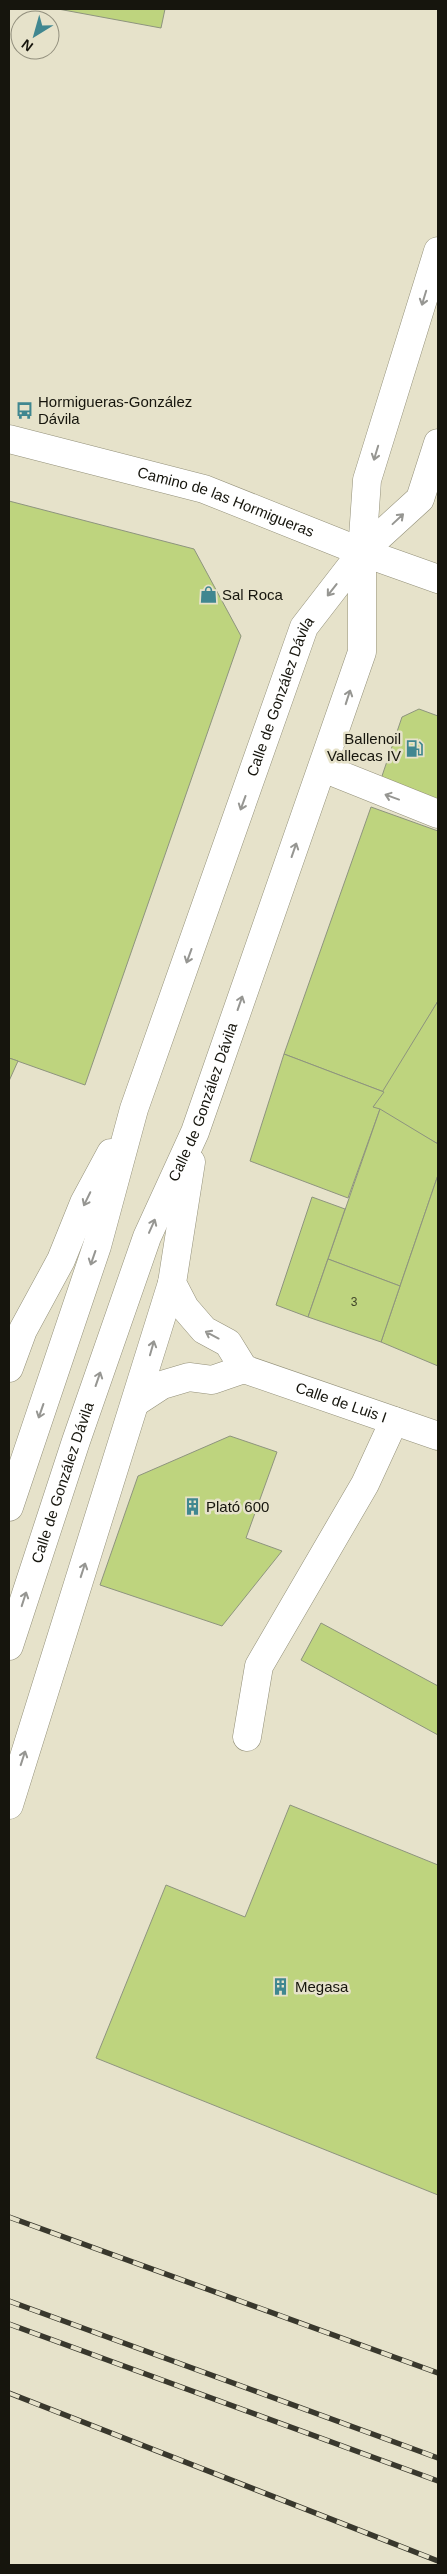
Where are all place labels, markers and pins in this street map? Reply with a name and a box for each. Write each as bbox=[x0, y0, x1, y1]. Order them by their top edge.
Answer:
place label: Hormigueras-González Dávila bbox=[38, 393, 192, 427]
bus stop icon: Hormigueras-González Dávila bbox=[14, 401, 34, 421]
shop icon: Sal Roca bbox=[198, 585, 218, 605]
place label: Sal Roca bbox=[222, 586, 284, 603]
place label: Ballenoil Vallecas IV bbox=[327, 730, 401, 764]
fuel station icon: Ballenoil Vallecas IV bbox=[405, 738, 425, 758]
building icon: Plató 600 bbox=[182, 1497, 202, 1517]
place label: Plató 600 bbox=[206, 1498, 269, 1515]
building icon: Megasa bbox=[271, 1977, 291, 1997]
place label: Megasa bbox=[295, 1978, 349, 1995]

